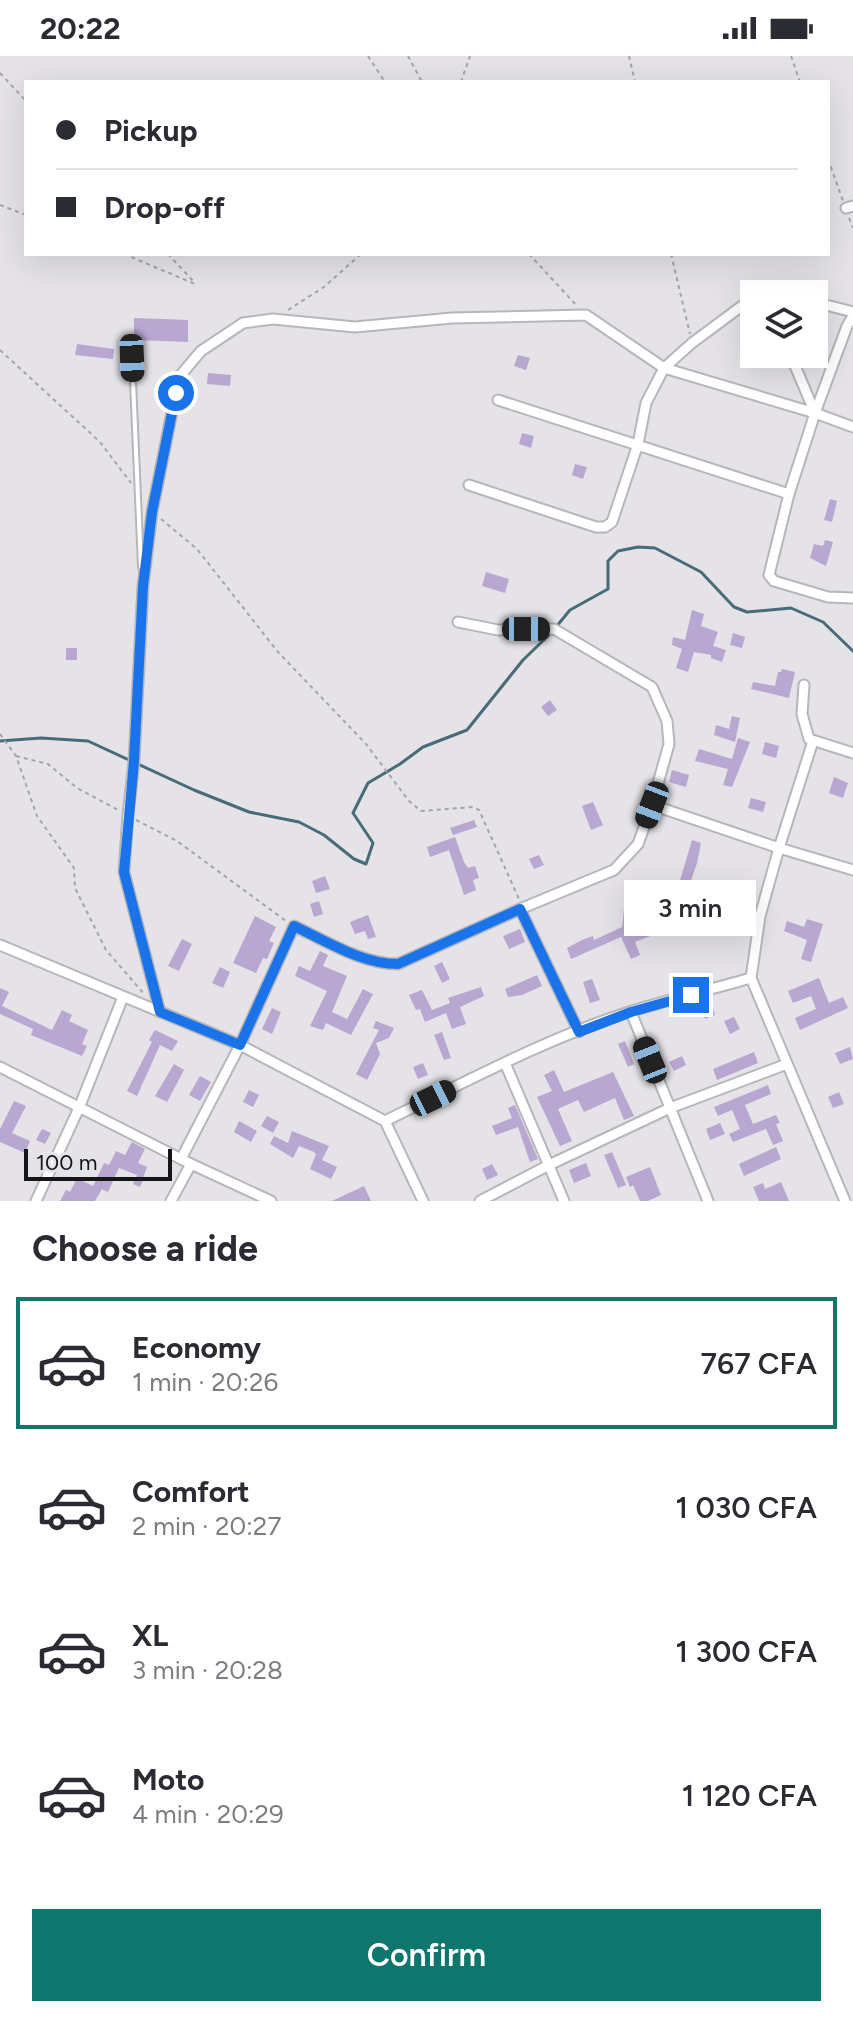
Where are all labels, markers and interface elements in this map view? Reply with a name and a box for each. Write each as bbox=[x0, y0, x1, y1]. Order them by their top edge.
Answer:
text: 20:22 bbox=[40, 10, 121, 47]
text: Pickup bbox=[104, 112, 198, 149]
text: Drop-off bbox=[104, 189, 225, 226]
map controls bbox=[740, 280, 828, 368]
button: layers bbox=[740, 280, 828, 368]
car bbox=[119, 334, 145, 382]
route start bbox=[158, 375, 194, 411]
car bbox=[502, 617, 550, 641]
car bbox=[632, 778, 672, 832]
callout: 3 min bbox=[625, 879, 757, 935]
text: 3 min bbox=[658, 892, 722, 924]
route end bbox=[673, 977, 709, 1013]
car bbox=[630, 1033, 670, 1087]
car bbox=[406, 1077, 460, 1119]
scale bar bbox=[24, 1145, 172, 1181]
text: 100 m bbox=[36, 1149, 97, 1176]
text: Choose a ride bbox=[32, 1227, 258, 1270]
icon: car bbox=[36, 1327, 108, 1399]
text: Economy bbox=[132, 1329, 261, 1366]
text: 767 CFA bbox=[701, 1345, 817, 1382]
text: 1 min · 20:26 bbox=[132, 1366, 278, 1398]
icon: car bbox=[36, 1471, 108, 1543]
text: Comfort bbox=[132, 1473, 250, 1510]
text: 1 030 CFA bbox=[676, 1489, 817, 1526]
text: 2 min · 20:27 bbox=[132, 1510, 281, 1542]
icon: car bbox=[36, 1615, 108, 1687]
text: XL bbox=[132, 1617, 168, 1654]
text: 1 300 CFA bbox=[676, 1633, 817, 1670]
text: 3 min · 20:28 bbox=[132, 1654, 283, 1686]
icon: car bbox=[36, 1759, 108, 1831]
text: Moto bbox=[132, 1761, 204, 1798]
text: 1 120 CFA bbox=[682, 1777, 817, 1814]
text: 4 min · 20:29 bbox=[132, 1798, 284, 1830]
button: Confirm bbox=[32, 1909, 821, 2001]

